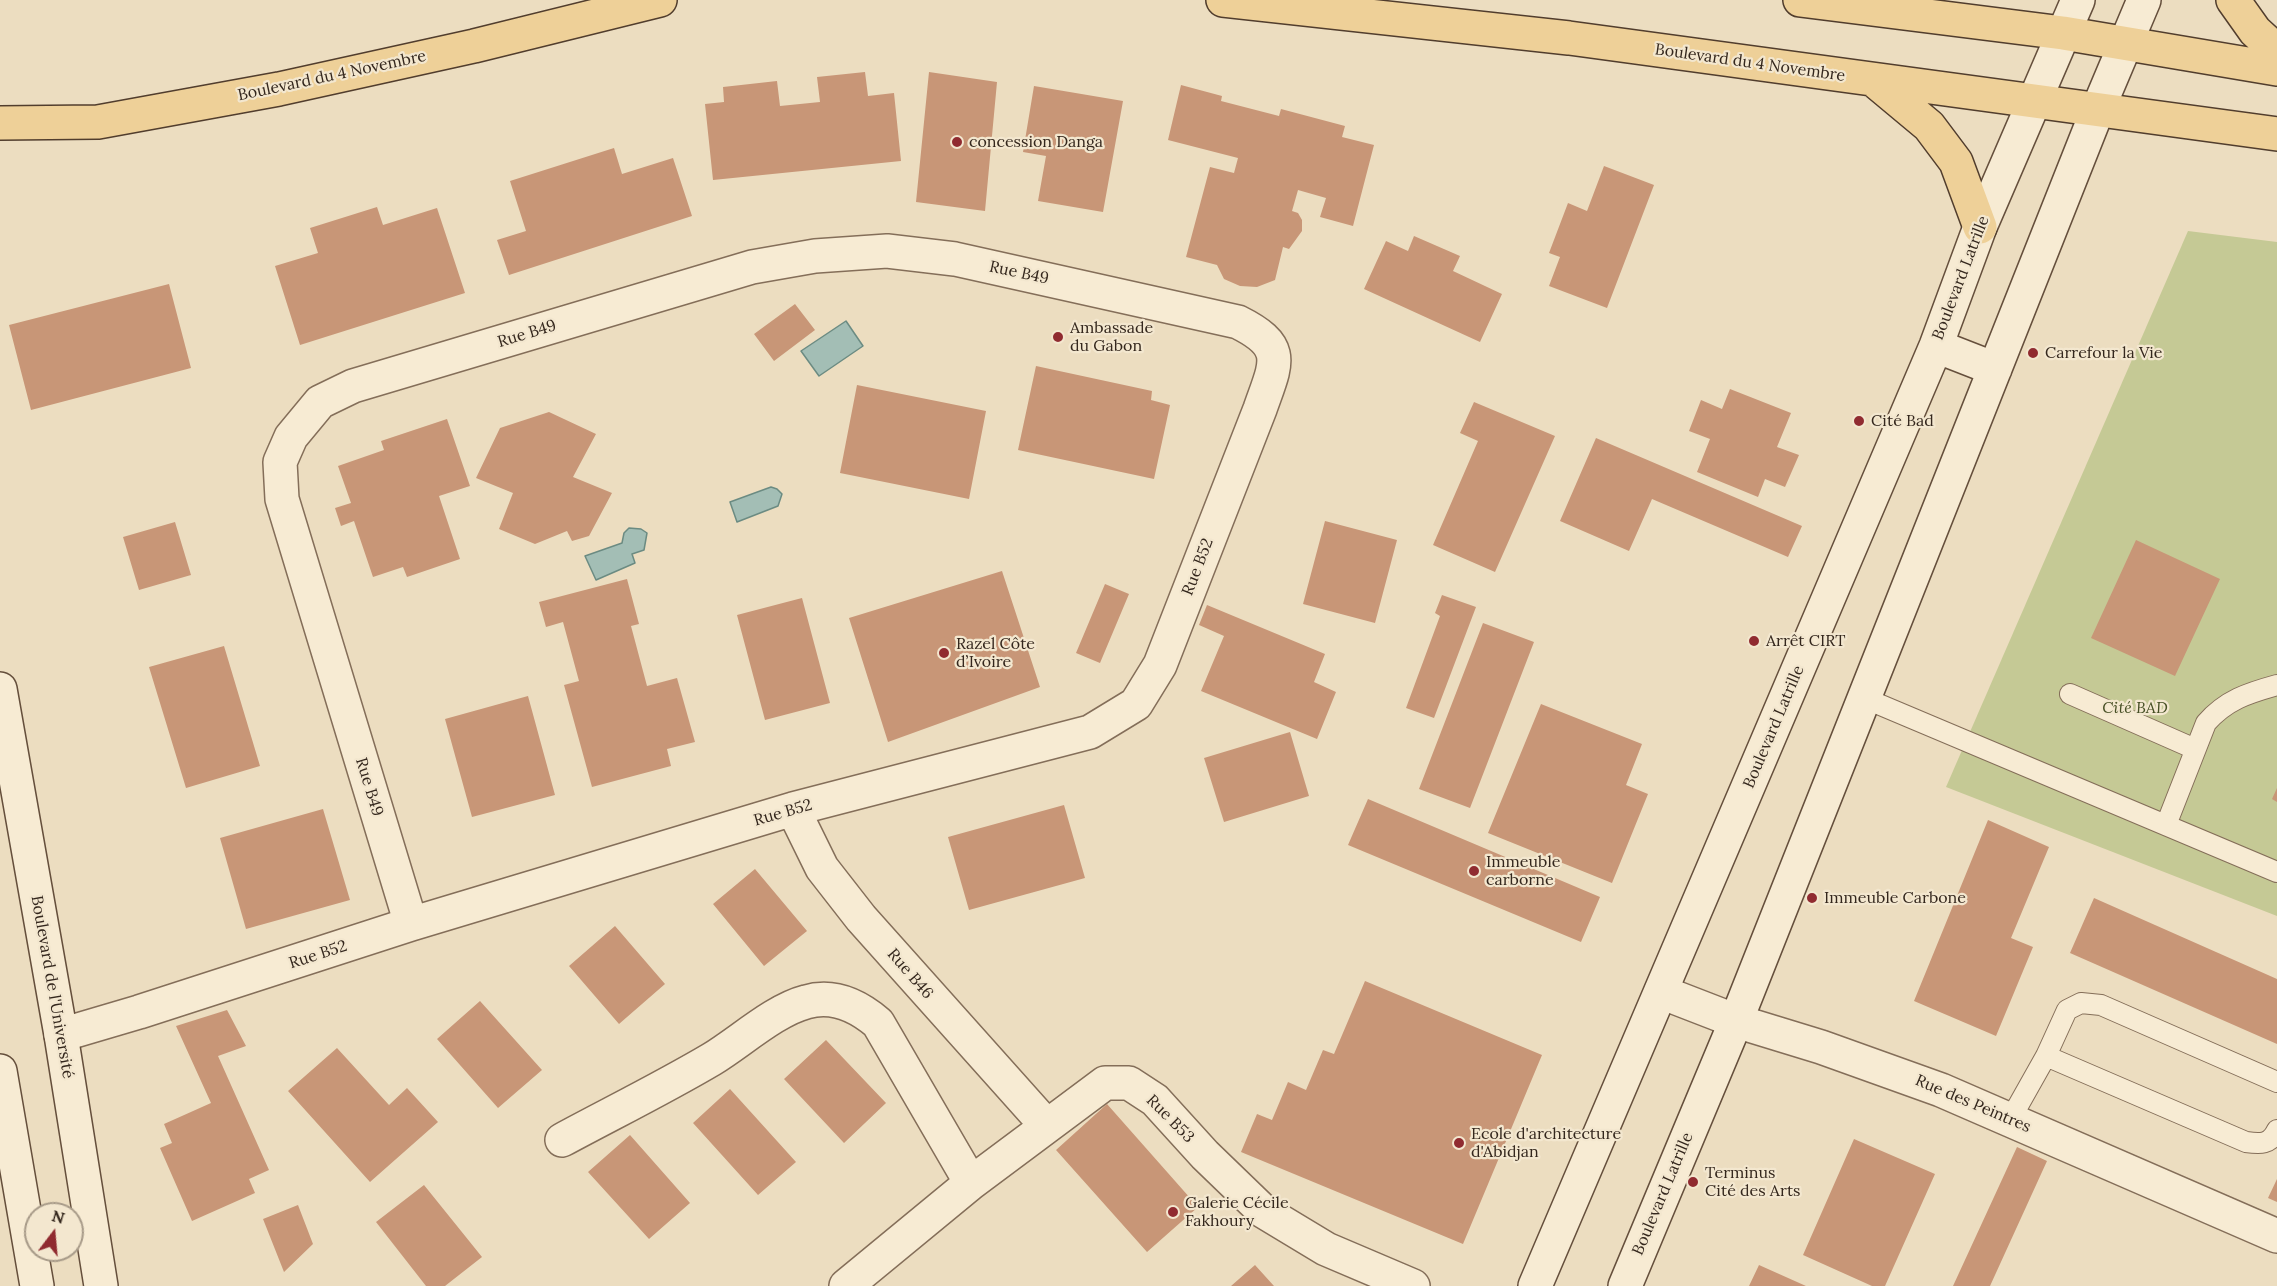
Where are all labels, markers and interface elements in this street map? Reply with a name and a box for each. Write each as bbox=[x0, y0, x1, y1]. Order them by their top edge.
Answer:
street label: Boulevard du 4 Novembre bbox=[1654, 40, 1846, 86]
street label: Boulevard du 4 Novembre bbox=[236, 47, 428, 105]
place label: concession Danga bbox=[969, 132, 1103, 152]
marker: concession Danga bbox=[950, 135, 964, 149]
street label: Boulevard Latrille bbox=[1929, 213, 1993, 343]
street label: Rue B49 bbox=[987, 257, 1051, 289]
street label: Rue B49 bbox=[495, 316, 559, 352]
place label: Ambassade du Gabon bbox=[1070, 318, 1153, 356]
marker: Ambassade du Gabon bbox=[1051, 330, 1065, 344]
place label: Carrefour la Vie bbox=[2045, 343, 2162, 363]
marker: Carrefour la Vie bbox=[2026, 346, 2040, 360]
place label: Cité Bad bbox=[1871, 411, 1934, 431]
marker: Cité Bad bbox=[1852, 414, 1866, 428]
street label: Rue B52 bbox=[1178, 536, 1218, 598]
place label: Arrêt CIRT bbox=[1766, 631, 1846, 651]
place label: Razel Côte d’Ivoire bbox=[956, 634, 1035, 672]
marker: Arrêt CIRT bbox=[1747, 634, 1761, 648]
marker: Razel Côte d’Ivoire bbox=[937, 646, 951, 660]
street label: Boulevard Latrille bbox=[1740, 663, 1808, 791]
park label: Cité BAD bbox=[2102, 698, 2168, 718]
street label: Rue B49 bbox=[351, 755, 387, 819]
street label: Rue B52 bbox=[752, 796, 814, 830]
place label: Immeuble carborne bbox=[1486, 852, 1560, 890]
marker: Immeuble carborne bbox=[1467, 864, 1481, 878]
place label: Immeuble Carbone bbox=[1824, 888, 1966, 908]
marker: Immeuble Carbone bbox=[1805, 891, 1819, 905]
street label: Boulevard de l'Université bbox=[26, 894, 78, 1080]
street label: Rue B52 bbox=[287, 937, 349, 973]
street label: Rue B46 bbox=[883, 945, 937, 1003]
street label: Rue des Peintres bbox=[1912, 1071, 2034, 1137]
street label: Rue B53 bbox=[1142, 1091, 1198, 1147]
place label: Ecole d'architecture d'Abidjan bbox=[1471, 1124, 1621, 1162]
street label: Boulevard Latrille bbox=[1629, 1130, 1697, 1258]
marker: Ecole d'architecture d'Abidjan bbox=[1452, 1136, 1466, 1150]
place label: Terminus Cité des Arts bbox=[1705, 1163, 1801, 1201]
marker: Terminus Cité des Arts bbox=[1686, 1175, 1700, 1189]
place label: Galerie Cécile Fakhoury bbox=[1185, 1193, 1289, 1231]
north arrow bbox=[24, 1202, 84, 1262]
text: N bbox=[50, 1205, 67, 1228]
marker: Galerie Cécile Fakhoury bbox=[1166, 1205, 1180, 1219]

